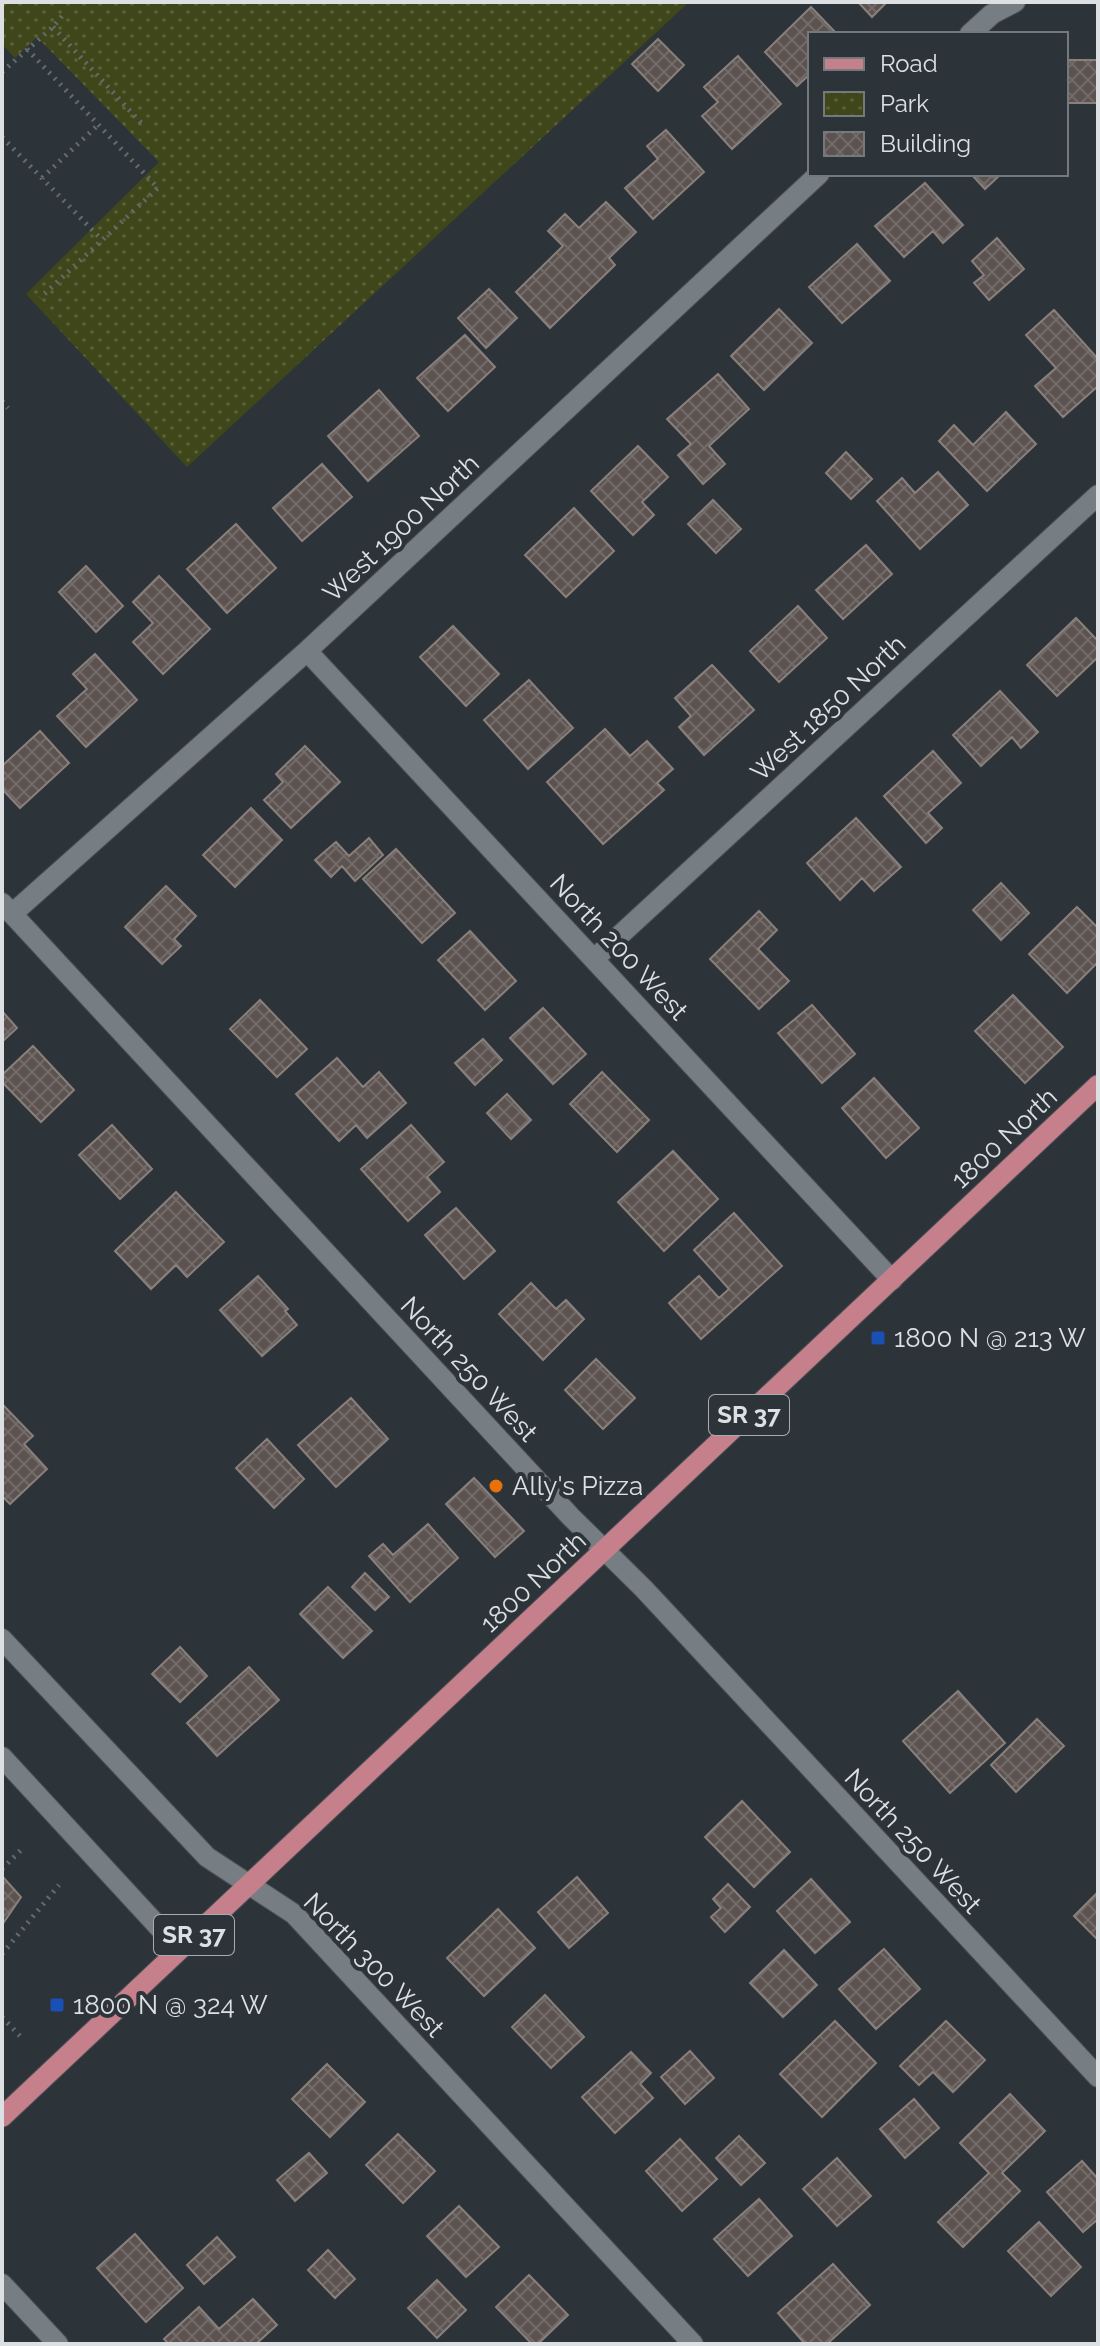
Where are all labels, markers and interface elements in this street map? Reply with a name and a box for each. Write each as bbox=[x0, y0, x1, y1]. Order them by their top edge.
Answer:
legend bbox=[808, 32, 1068, 176]
text: Road bbox=[880, 49, 938, 78]
text: Park bbox=[880, 89, 929, 118]
text: Building bbox=[880, 129, 971, 158]
street label: West 1900 North bbox=[317, 448, 485, 608]
street label: West 1850 North bbox=[745, 629, 911, 787]
street label: North 200 West bbox=[544, 868, 694, 1026]
street label: 1800 North bbox=[945, 1082, 1063, 1194]
street label: North 250 West bbox=[395, 1291, 544, 1448]
place label: 1800 N @ 213 W bbox=[894, 1323, 1086, 1353]
marker: 1800 N @ 213 W bbox=[869, 1329, 887, 1347]
road number: SR 37 bbox=[709, 1395, 789, 1435]
place label: Ally's Pizza bbox=[512, 1471, 643, 1501]
marker: Ally's Pizza bbox=[487, 1477, 505, 1495]
street label: 1800 North bbox=[474, 1526, 592, 1638]
street label: North 250 West bbox=[839, 1763, 988, 1920]
street label: North 300 West bbox=[298, 1887, 450, 2043]
road number: SR 37 bbox=[154, 1915, 234, 1955]
place label: 1800 N @ 324 W bbox=[73, 1990, 268, 2020]
marker: 1800 N @ 324 W bbox=[48, 1996, 66, 2014]

